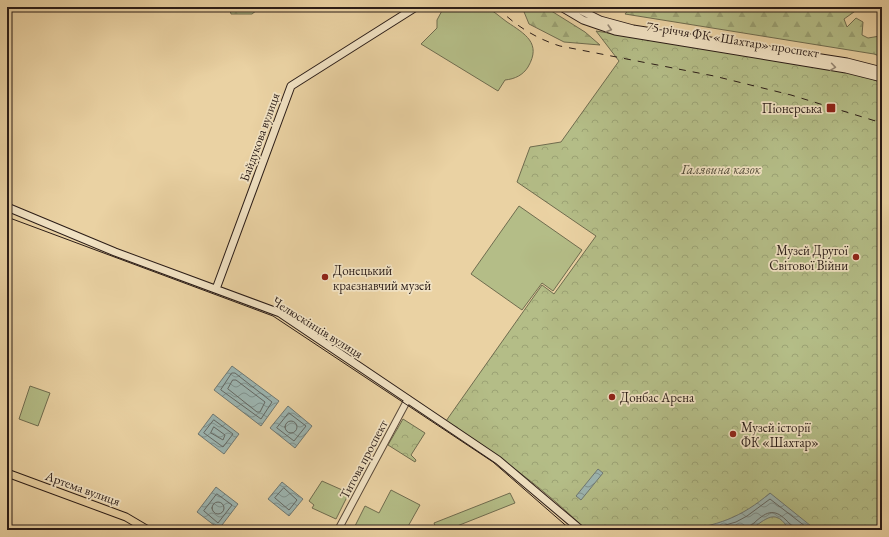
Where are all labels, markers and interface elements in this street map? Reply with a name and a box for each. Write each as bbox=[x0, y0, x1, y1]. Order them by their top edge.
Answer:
street label: 75-річчя ФК «Шахтар» проспект bbox=[645, 17, 821, 62]
one-way arrow bbox=[605, 24, 612, 33]
one-way arrow bbox=[830, 62, 836, 71]
street label: Байдукова вулиця bbox=[236, 90, 283, 184]
place label: Піонерська bbox=[762, 100, 823, 117]
marker: Піонерська bbox=[825, 102, 837, 114]
park label: Галявина казок bbox=[680, 161, 762, 178]
place label: Музей Другої Світової Війни bbox=[769, 242, 849, 274]
marker: Музей Другої Світової Війни bbox=[851, 252, 861, 262]
place label: Донецький краєзнавчий музей bbox=[333, 262, 431, 294]
marker: Донецький краєзнавчий музей bbox=[320, 272, 330, 282]
street label: Челюскінців вулиця bbox=[269, 293, 367, 362]
place label: Донбас Арена bbox=[620, 389, 695, 406]
marker: Донбас Арена bbox=[607, 392, 617, 402]
street label: Титова проспект bbox=[335, 416, 392, 502]
place label: Музей історії ФК «Шахтар» bbox=[741, 419, 819, 451]
marker: Музей історії ФК «Шахтар» bbox=[728, 429, 738, 439]
street label: Артема вулиця bbox=[42, 467, 123, 510]

